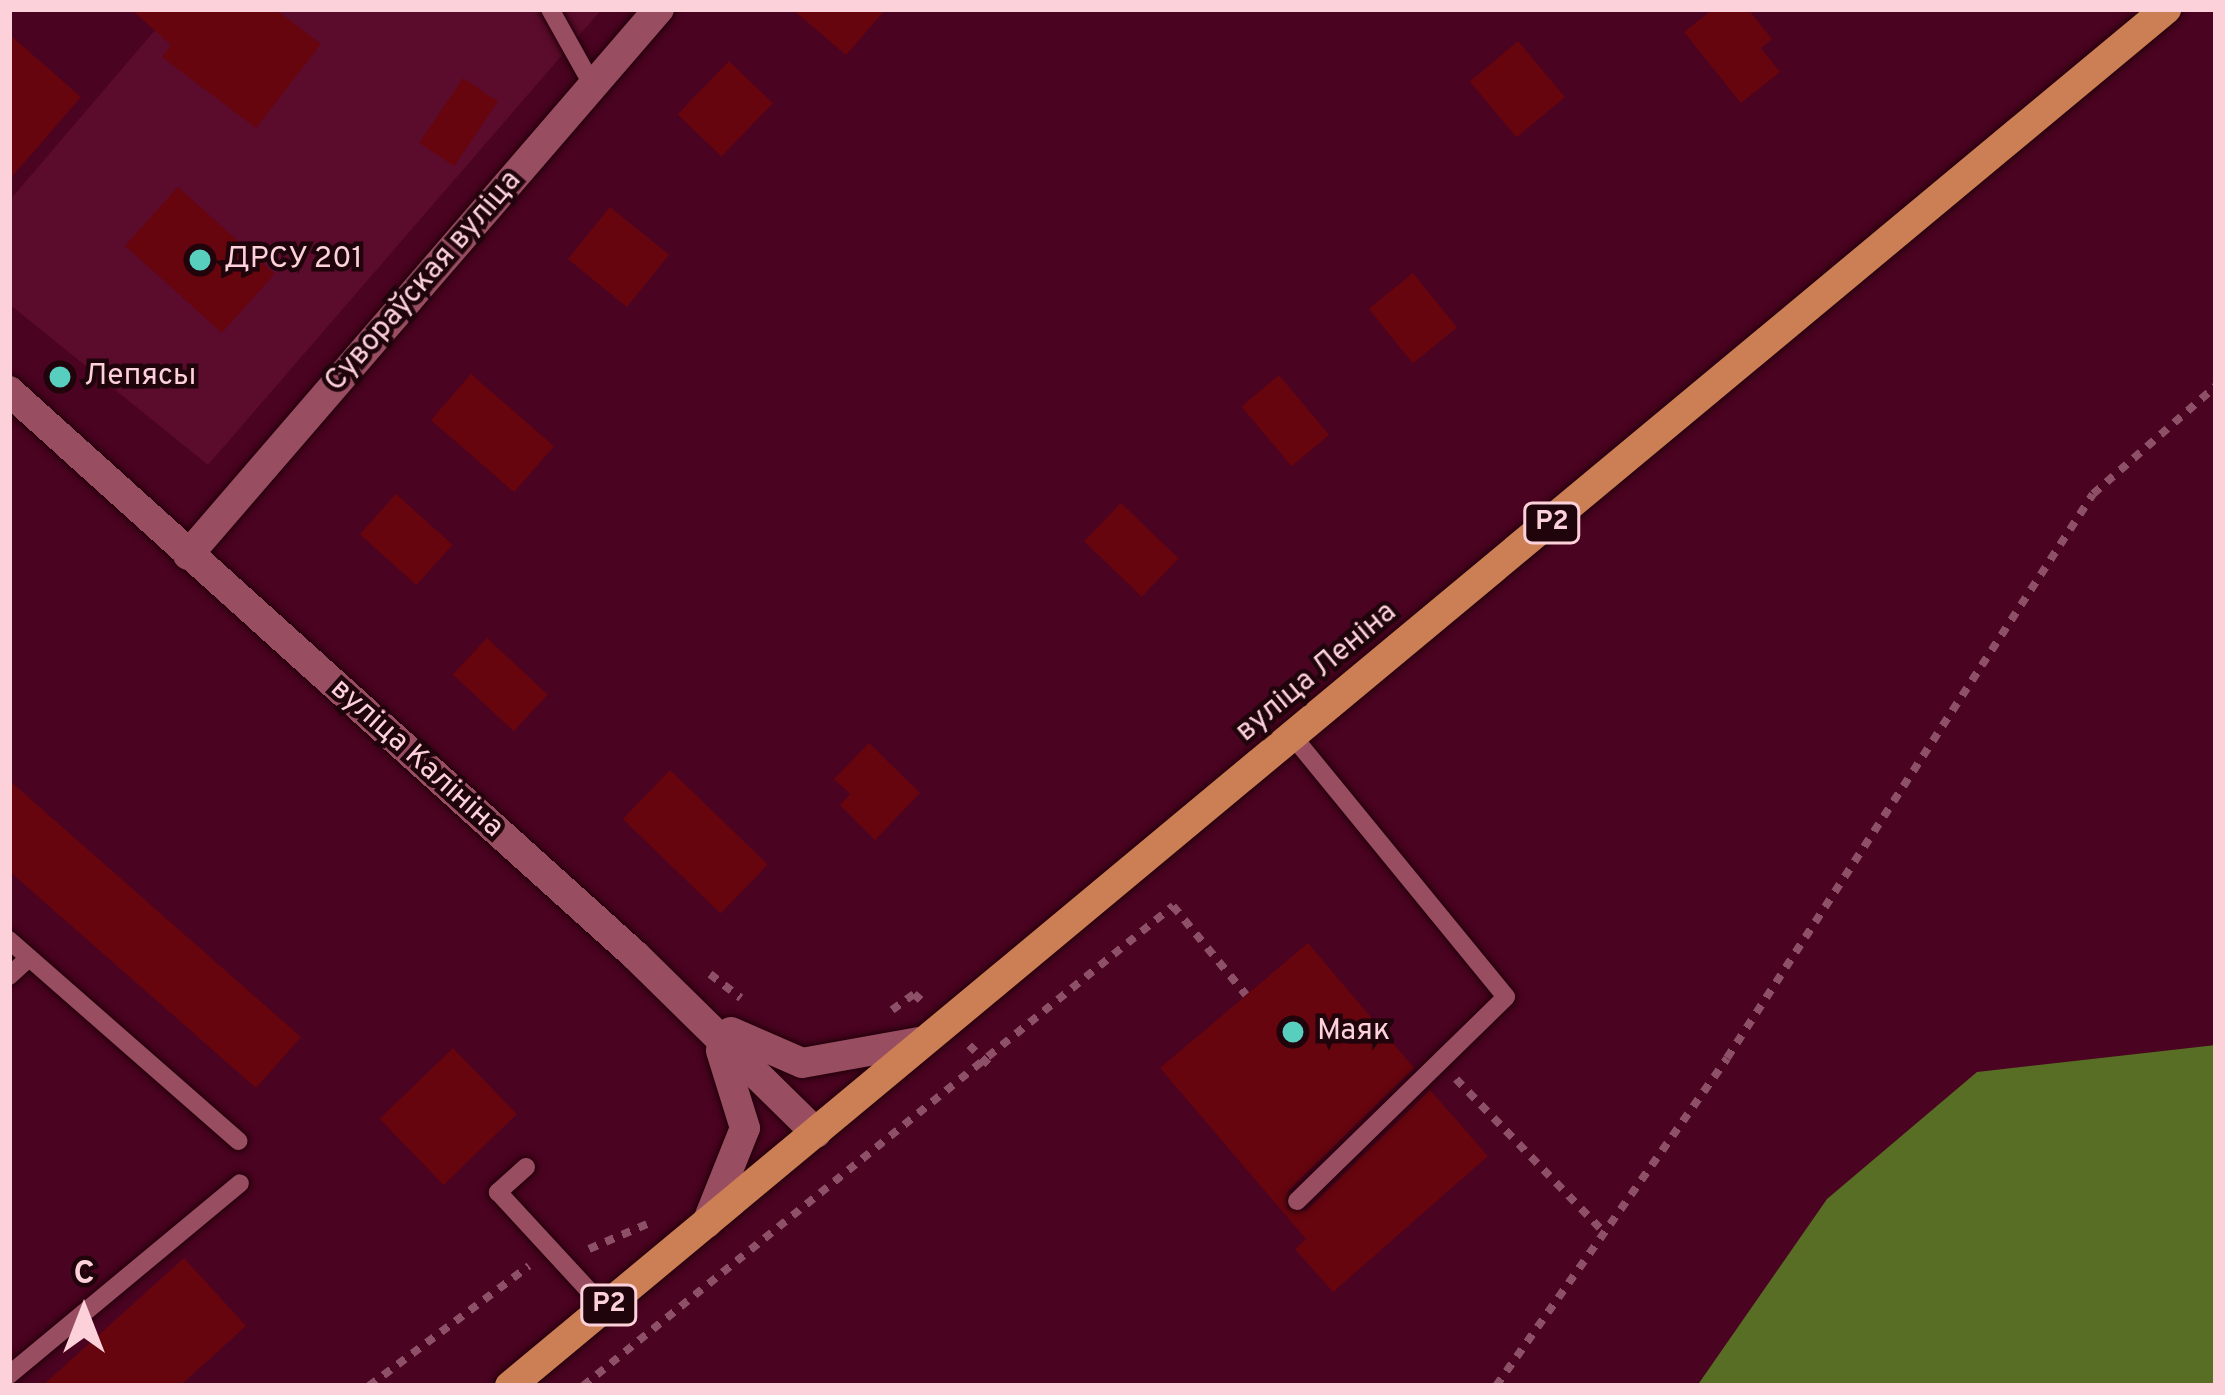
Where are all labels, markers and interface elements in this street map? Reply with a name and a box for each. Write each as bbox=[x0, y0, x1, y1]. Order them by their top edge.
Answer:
street label: Сувораўская вуліца bbox=[318, 164, 530, 400]
place label: ДРСУ 201 bbox=[224, 242, 364, 278]
marker: ДРСУ 201 bbox=[187, 247, 213, 273]
place label: Лепясы bbox=[84, 359, 196, 395]
marker: Лепясы bbox=[47, 364, 73, 390]
road number: Р2 bbox=[1522, 502, 1582, 544]
street label: вуліца Леніна bbox=[1229, 595, 1405, 751]
street label: вуліца Калініна bbox=[322, 672, 510, 846]
place label: Маяк bbox=[1317, 1014, 1390, 1050]
marker: Маяк bbox=[1280, 1019, 1306, 1045]
north arrow bbox=[24, 1251, 144, 1371]
text: С bbox=[73, 1254, 95, 1296]
road number: Р2 bbox=[579, 1284, 639, 1326]

